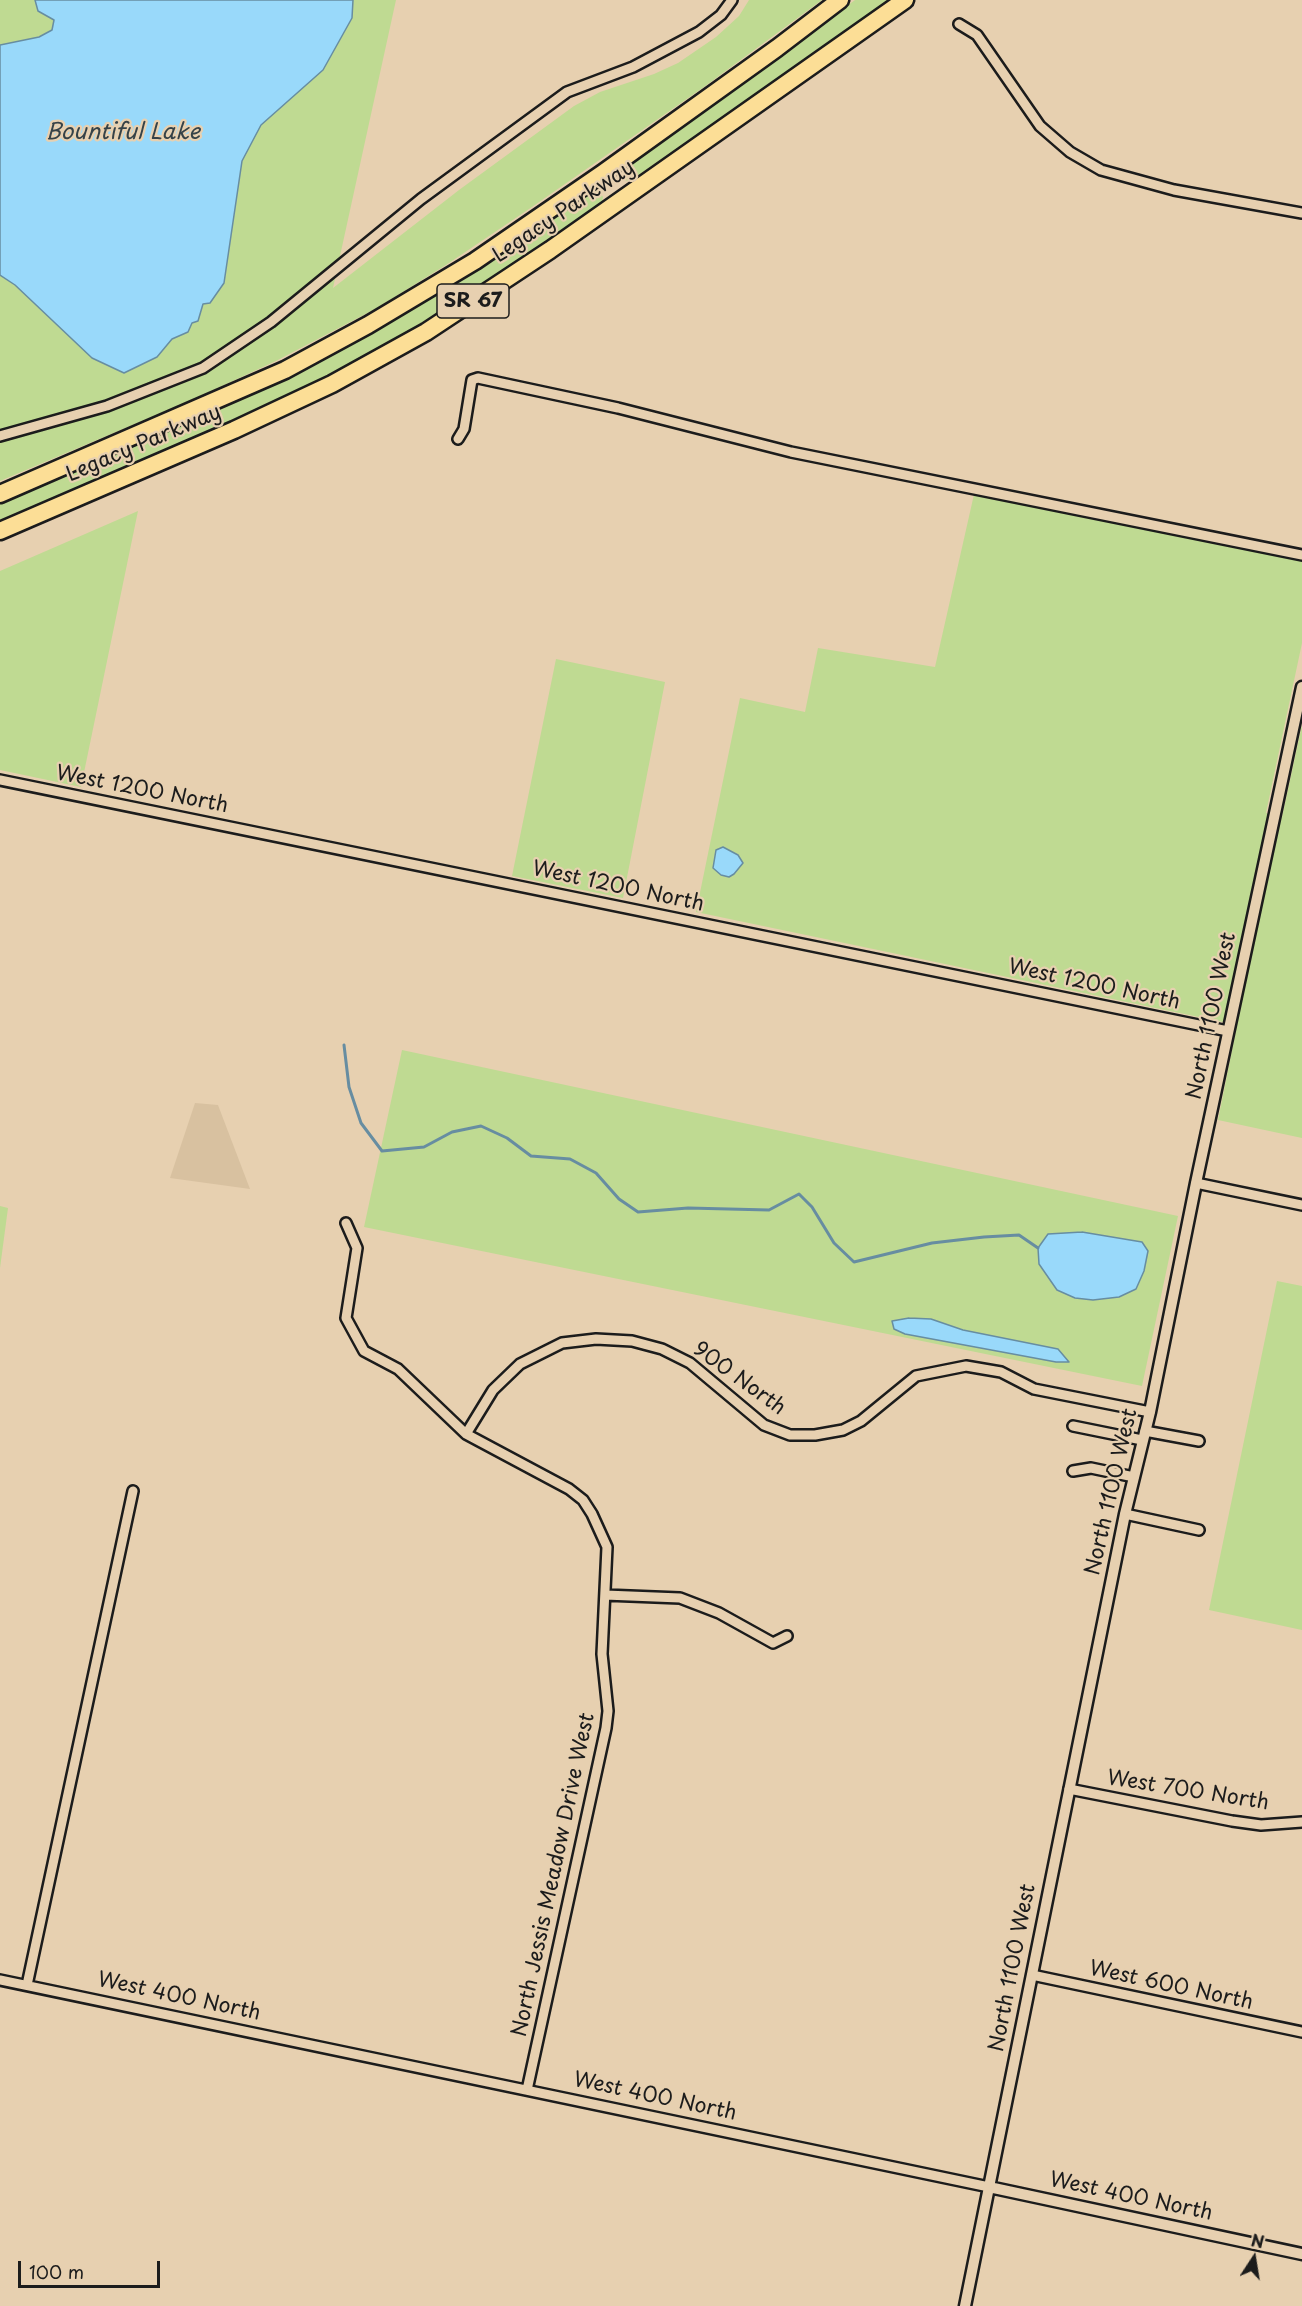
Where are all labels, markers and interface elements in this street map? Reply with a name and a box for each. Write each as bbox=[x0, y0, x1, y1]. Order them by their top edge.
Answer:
water label: Bountiful Lake bbox=[46, 120, 200, 146]
street label: Legacy Parkway bbox=[488, 155, 640, 269]
road number: SR 67 bbox=[437, 284, 509, 318]
street label: Legacy Parkway bbox=[63, 400, 225, 488]
street label: West 1200 North bbox=[54, 761, 230, 819]
street label: West 1200 North bbox=[530, 856, 706, 918]
street label: North 1100 West bbox=[1182, 930, 1242, 1102]
street label: West 1200 North bbox=[1006, 954, 1182, 1016]
street label: 900 North bbox=[688, 1337, 790, 1421]
street label: North 1100 West bbox=[1081, 1406, 1143, 1578]
street label: North Jessis Meadow Drive West bbox=[507, 1711, 601, 2039]
street label: West 700 North bbox=[1105, 1766, 1271, 1816]
street label: North 1100 West bbox=[984, 1882, 1042, 2054]
street label: West 600 North bbox=[1087, 1956, 1255, 2016]
street label: West 400 North bbox=[95, 1967, 263, 2027]
street label: West 400 North bbox=[571, 2067, 739, 2127]
street label: West 400 North bbox=[1047, 2167, 1215, 2227]
text: N bbox=[1249, 2227, 1266, 2253]
north arrow bbox=[1224, 2228, 1284, 2288]
scale bar bbox=[21, 2249, 164, 2287]
text: 100 m bbox=[29, 2258, 84, 2285]

